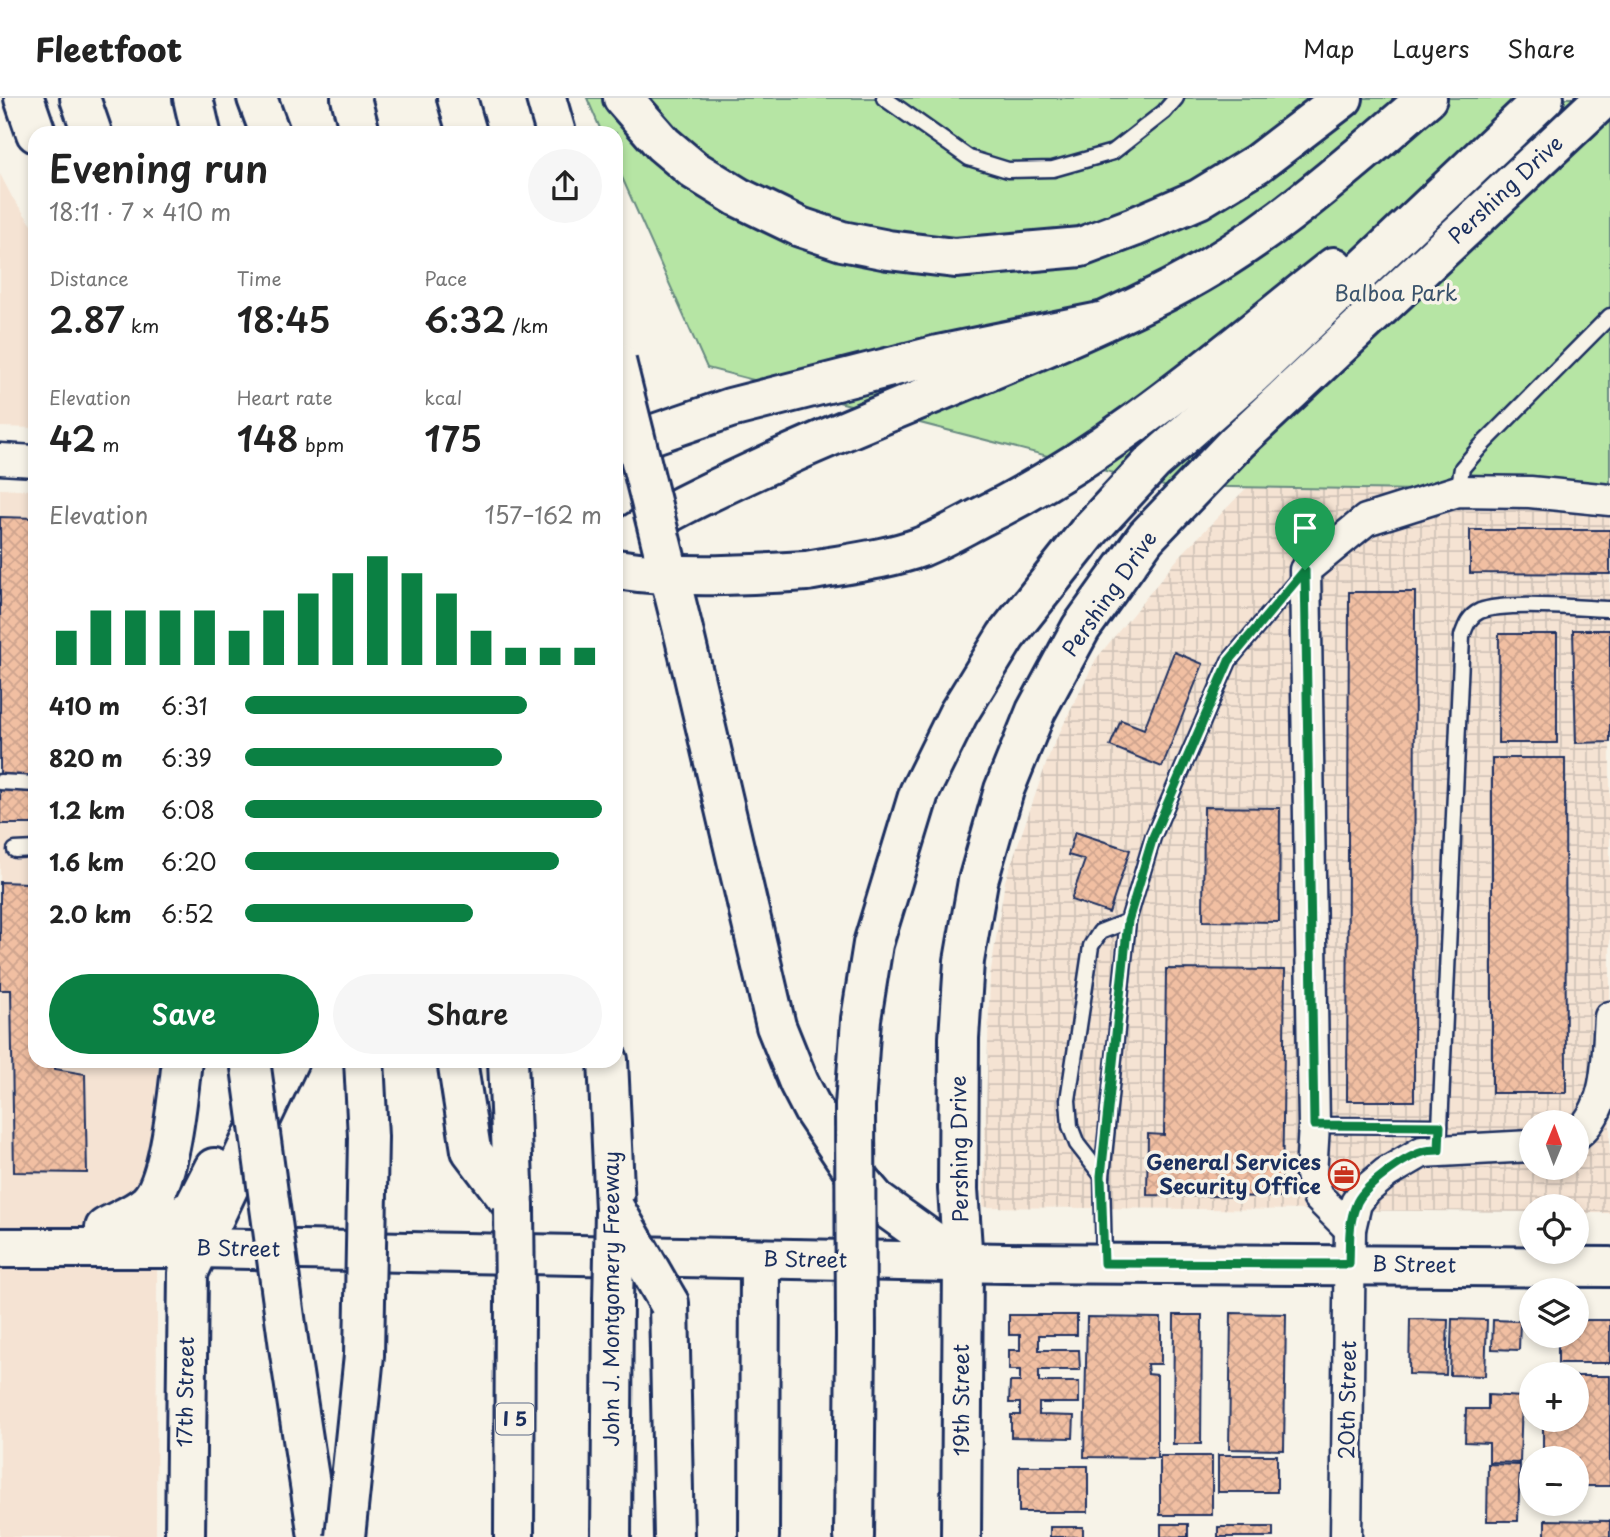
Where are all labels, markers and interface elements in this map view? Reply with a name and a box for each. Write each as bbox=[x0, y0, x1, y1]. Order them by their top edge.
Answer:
text: Fleetfoot bbox=[35, 23, 182, 73]
text: Map bbox=[1303, 30, 1354, 66]
text: Layers bbox=[1392, 30, 1469, 66]
text: Share bbox=[1507, 30, 1575, 66]
street label: Pershing Drive bbox=[1440, 127, 1569, 250]
text: Evening run bbox=[49, 139, 268, 196]
button: share bbox=[528, 149, 602, 223]
text: 18:11 · 7 × 410 m bbox=[49, 194, 231, 229]
text: Distance bbox=[49, 264, 129, 292]
text: Time bbox=[237, 264, 282, 292]
text: Pace bbox=[424, 264, 467, 292]
park label: Balboa Park bbox=[1334, 276, 1458, 308]
text: 2.87 bbox=[49, 292, 125, 345]
text: 18:45 bbox=[237, 292, 331, 345]
text: 6:32 bbox=[424, 292, 506, 345]
text: km bbox=[125, 311, 159, 339]
text: /km bbox=[506, 311, 549, 339]
text: Elevation bbox=[49, 383, 131, 411]
text: Heart rate bbox=[237, 383, 333, 411]
text: kcal bbox=[424, 383, 462, 411]
text: 42 bbox=[49, 411, 96, 464]
text: 148 bbox=[237, 411, 299, 464]
text: 175 bbox=[424, 411, 482, 464]
text: m bbox=[96, 430, 120, 458]
text: bpm bbox=[299, 430, 344, 458]
text: Elevation bbox=[49, 497, 148, 532]
text: 157–162 m bbox=[484, 497, 602, 532]
pin bbox=[1275, 498, 1335, 570]
icon: arrive bbox=[1286, 509, 1324, 547]
street label: Pershing Drive bbox=[1053, 524, 1164, 662]
text: 410 m bbox=[49, 688, 120, 723]
text: 6:31 bbox=[161, 688, 208, 723]
text: 820 m bbox=[49, 740, 123, 775]
text: 6:39 bbox=[161, 740, 212, 775]
text: 1.2 km bbox=[49, 792, 125, 827]
text: 6:08 bbox=[161, 792, 215, 827]
text: 1.6 km bbox=[49, 844, 124, 879]
text: 6:20 bbox=[161, 844, 217, 879]
text: 2.0 km bbox=[49, 896, 131, 931]
text: 6:52 bbox=[161, 896, 214, 931]
button: Save bbox=[49, 974, 319, 1054]
button: Share bbox=[333, 974, 602, 1054]
street label: Pershing Drive bbox=[941, 1075, 975, 1223]
north arrow bbox=[1519, 1110, 1589, 1180]
map controls bbox=[1519, 1110, 1589, 1516]
place label: General Services Security Office bbox=[1146, 1145, 1321, 1201]
street label: John J. Montgomery Freeway bbox=[594, 1151, 626, 1447]
office icon: General Services Security Office bbox=[1327, 1158, 1361, 1192]
button: locate bbox=[1519, 1194, 1589, 1264]
street label: B Street bbox=[196, 1230, 280, 1264]
street label: B Street bbox=[763, 1241, 847, 1275]
street label: B Street bbox=[1372, 1246, 1456, 1280]
button: layers bbox=[1519, 1278, 1589, 1348]
street label: 17th Street bbox=[167, 1336, 201, 1448]
street label: 20th Street bbox=[1329, 1340, 1363, 1460]
street label: 19th Street bbox=[944, 1344, 976, 1456]
button: + bbox=[1519, 1362, 1589, 1432]
road number: I 5 bbox=[496, 1404, 534, 1434]
button: − bbox=[1519, 1446, 1589, 1516]

